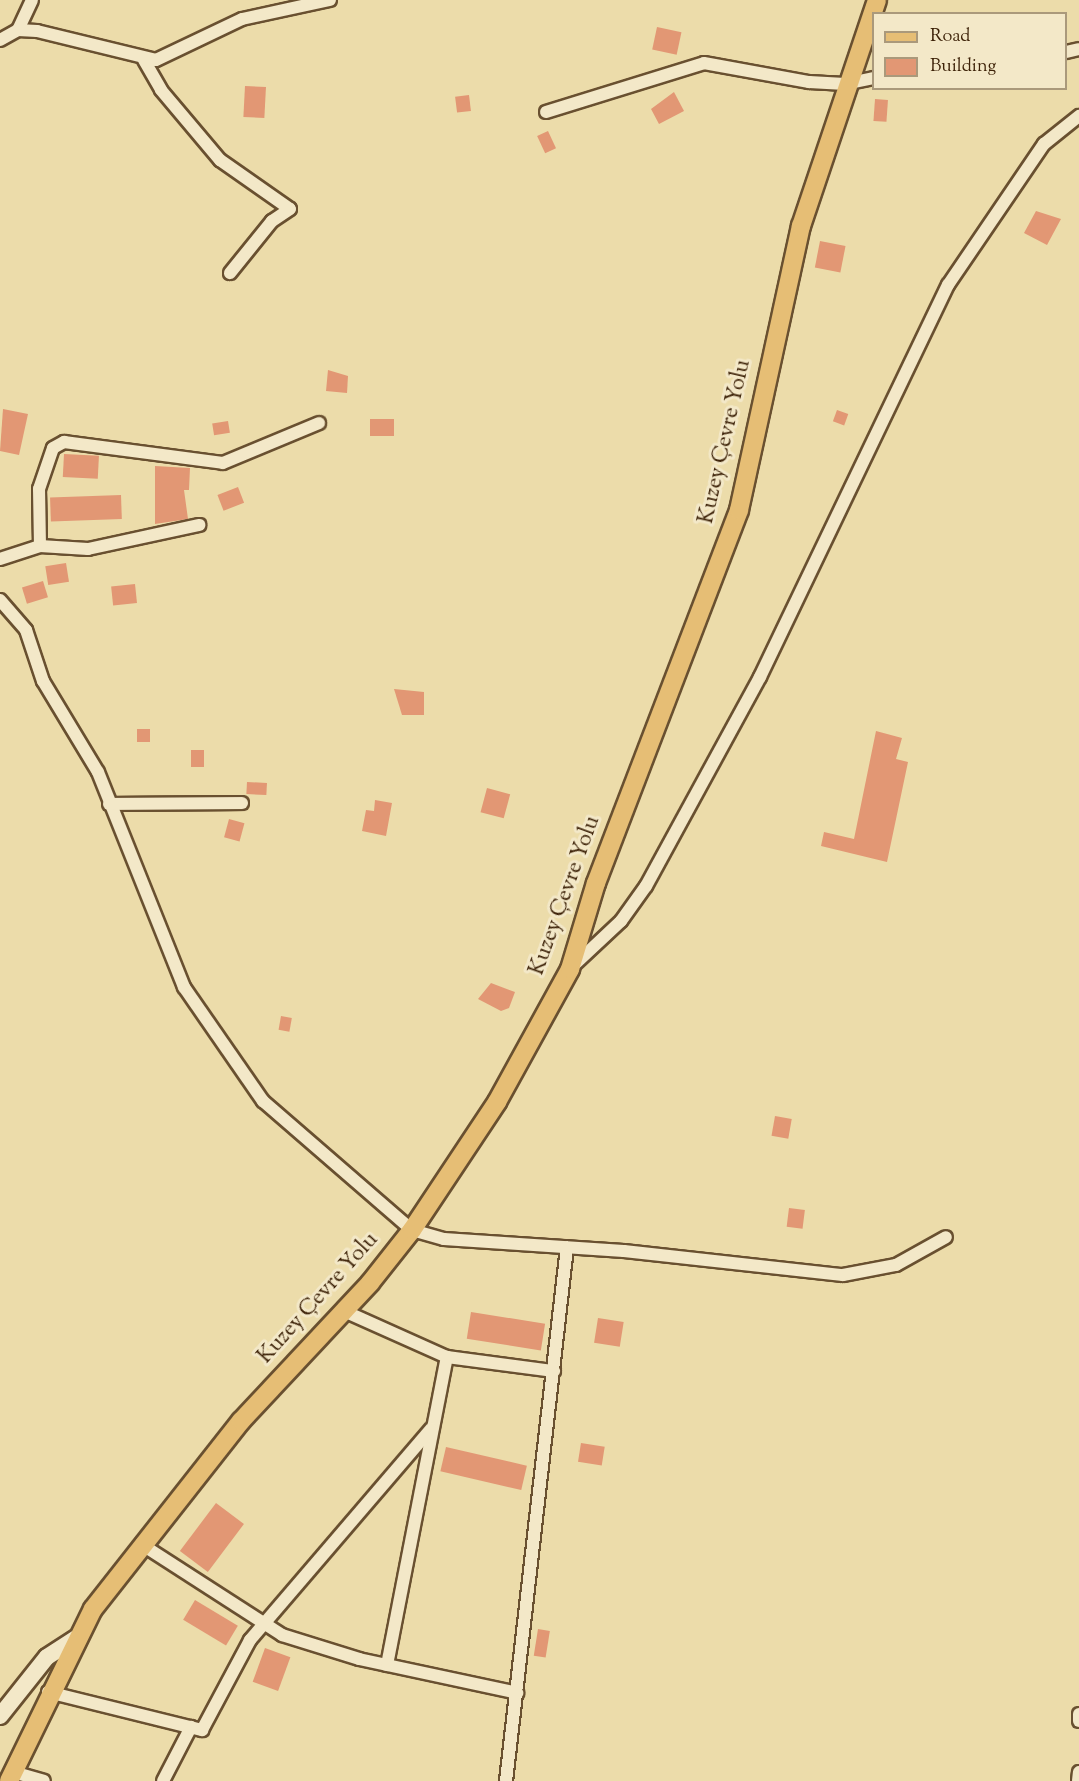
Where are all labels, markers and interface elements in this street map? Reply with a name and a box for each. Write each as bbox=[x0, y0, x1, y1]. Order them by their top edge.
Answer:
legend bbox=[872, 12, 1067, 90]
text: Road bbox=[930, 24, 970, 50]
text: Building bbox=[930, 54, 996, 80]
street label: Kuzey Çevre Yolu bbox=[694, 357, 758, 527]
street label: Kuzey Çevre Yolu bbox=[525, 813, 607, 979]
street label: Kuzey Çevre Yolu bbox=[253, 1228, 385, 1370]

